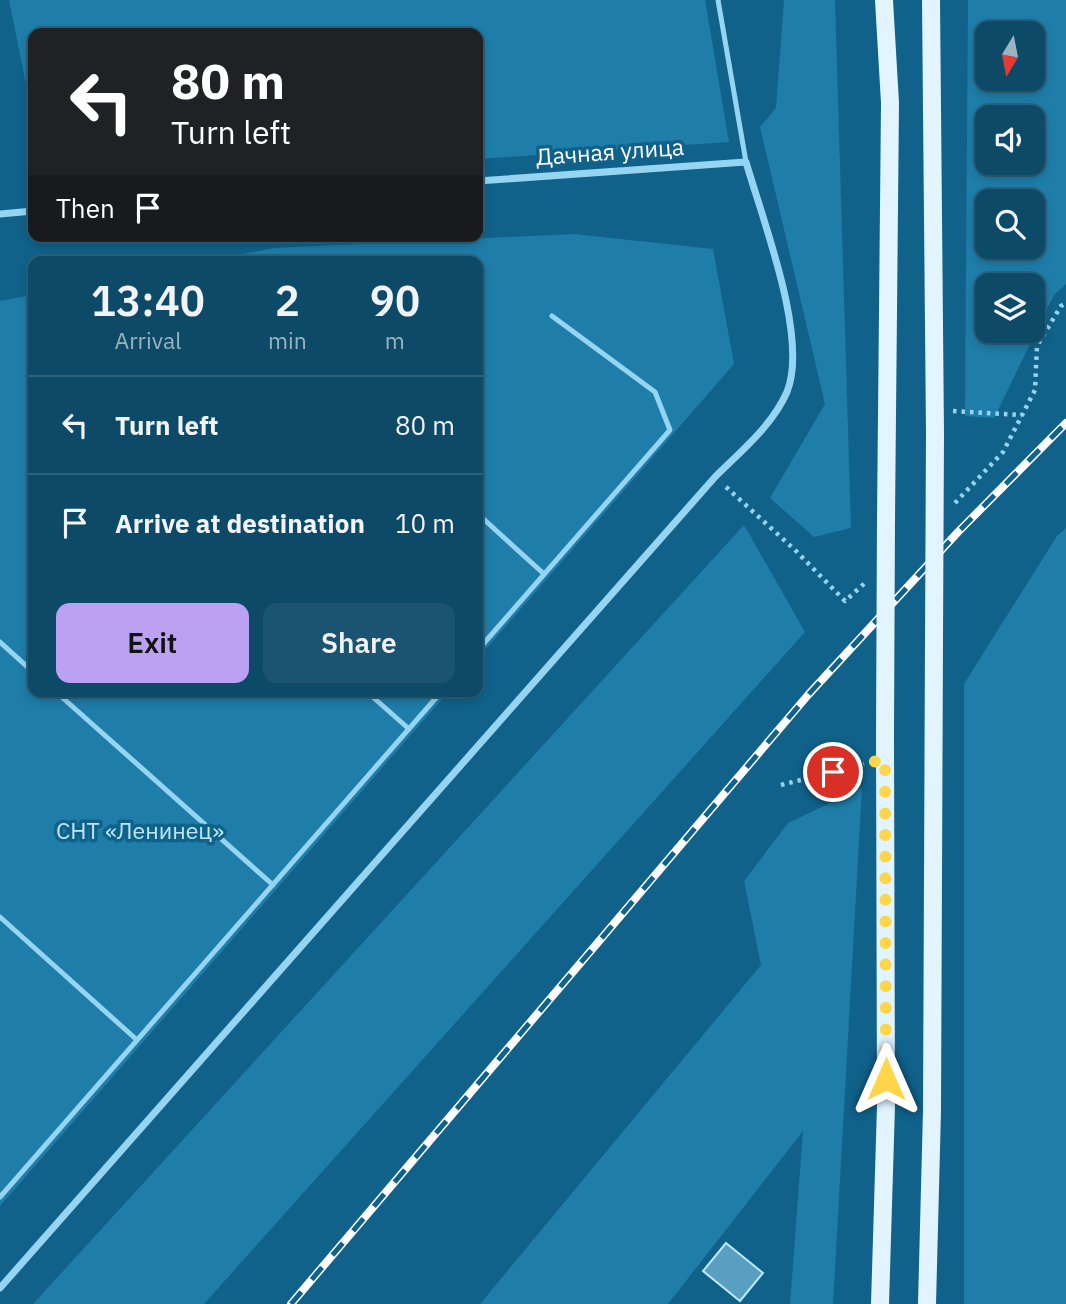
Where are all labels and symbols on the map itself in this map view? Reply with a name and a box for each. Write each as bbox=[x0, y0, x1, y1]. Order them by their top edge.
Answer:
north arrow bbox=[975, 21, 1045, 91]
street label: Дачная улица bbox=[535, 131, 685, 171]
pin bbox=[803, 742, 863, 802]
park label: СНТ «Ленинец» bbox=[56, 815, 224, 845]
position arrow bbox=[849, 1042, 923, 1116]

